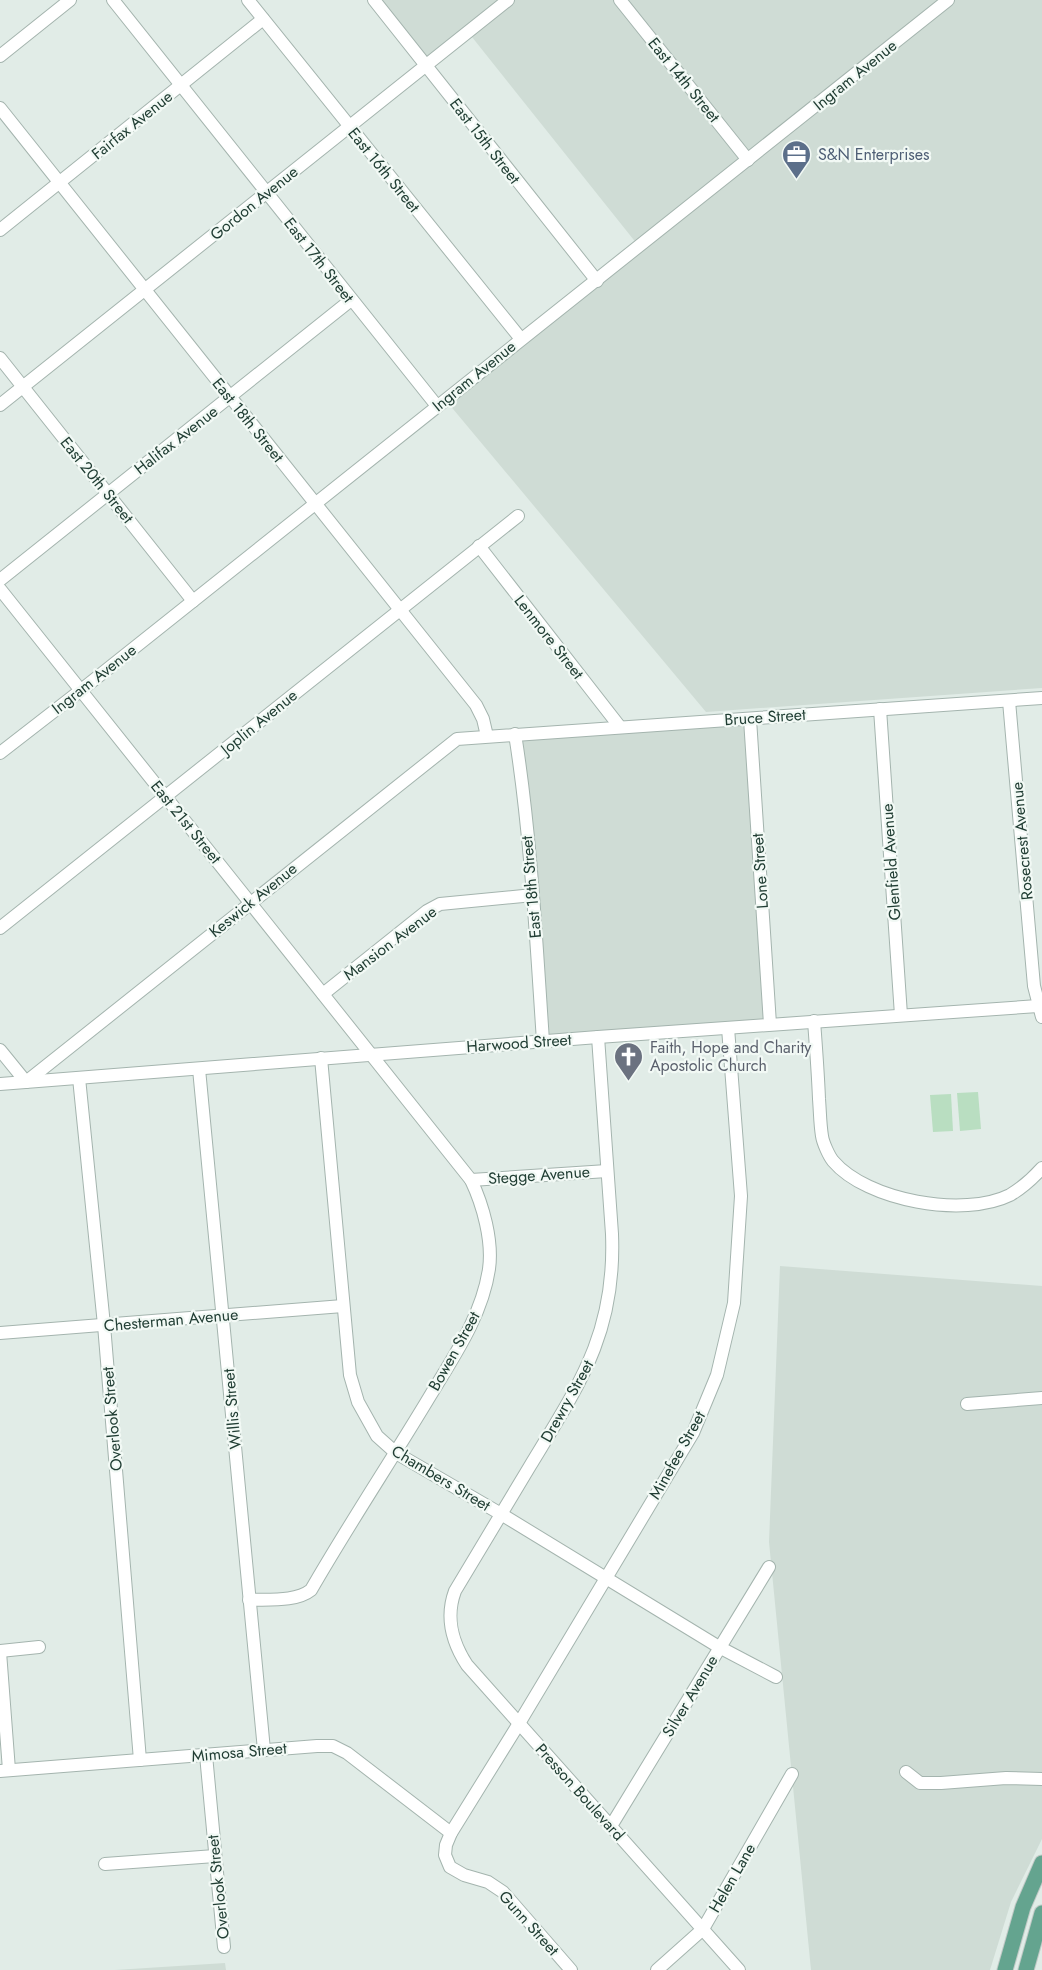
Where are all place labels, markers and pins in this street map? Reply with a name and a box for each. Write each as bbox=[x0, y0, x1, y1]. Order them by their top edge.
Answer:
office icon: S&N Enterprises bbox=[781, 138, 813, 180]
place label: S&N Enterprises bbox=[818, 143, 929, 166]
place label: Faith, Hope and Charity Apostolic Church bbox=[650, 1036, 812, 1077]
church icon: Faith, Hope and Charity Apostolic Church bbox=[613, 1040, 645, 1082]

